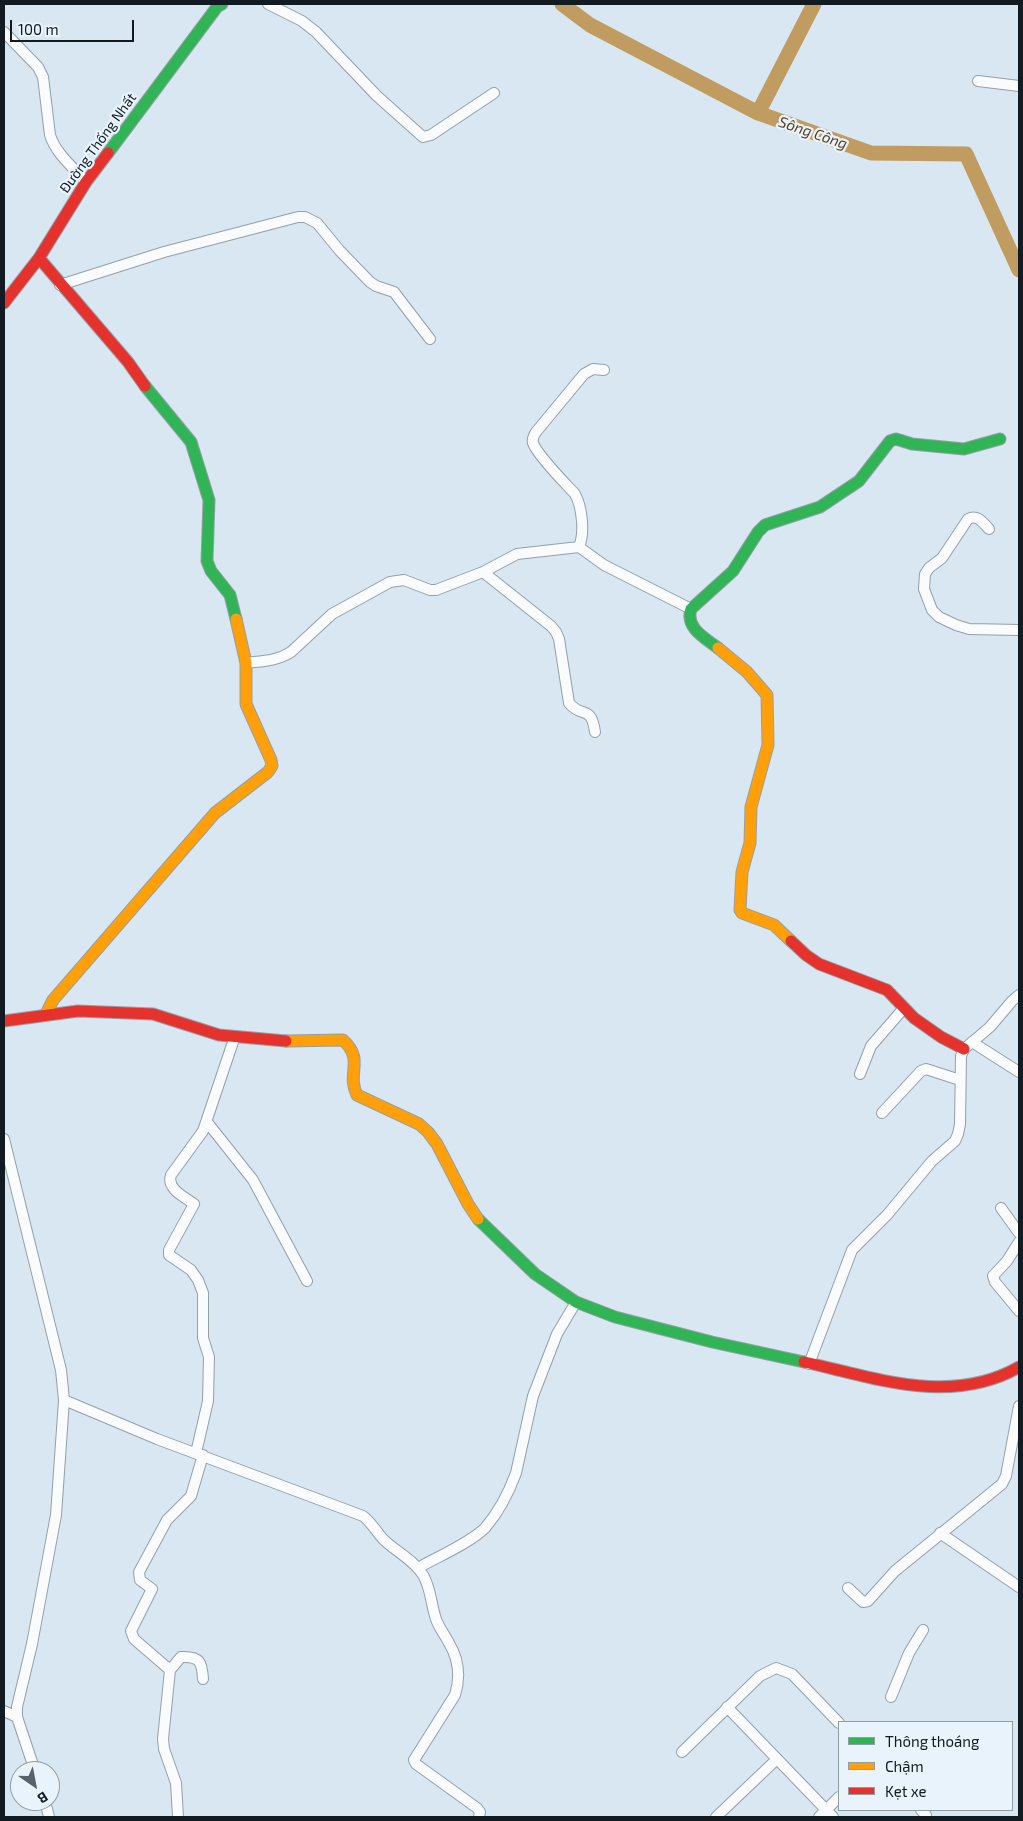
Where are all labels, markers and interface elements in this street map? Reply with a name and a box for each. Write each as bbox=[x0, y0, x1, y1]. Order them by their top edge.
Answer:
scale bar bbox=[12, 10, 136, 42]
text: 100 m bbox=[18, 20, 59, 38]
street label: Đường Thống Nhất bbox=[56, 90, 140, 196]
water label: Sông Công bbox=[776, 113, 850, 153]
legend bbox=[838, 1721, 1013, 1811]
text: Thông thoáng bbox=[885, 1732, 979, 1750]
text: Chậm bbox=[885, 1757, 924, 1775]
north arrow bbox=[10, 1761, 60, 1811]
text: Kẹt xe bbox=[885, 1782, 927, 1800]
text: B bbox=[35, 1789, 51, 1808]

